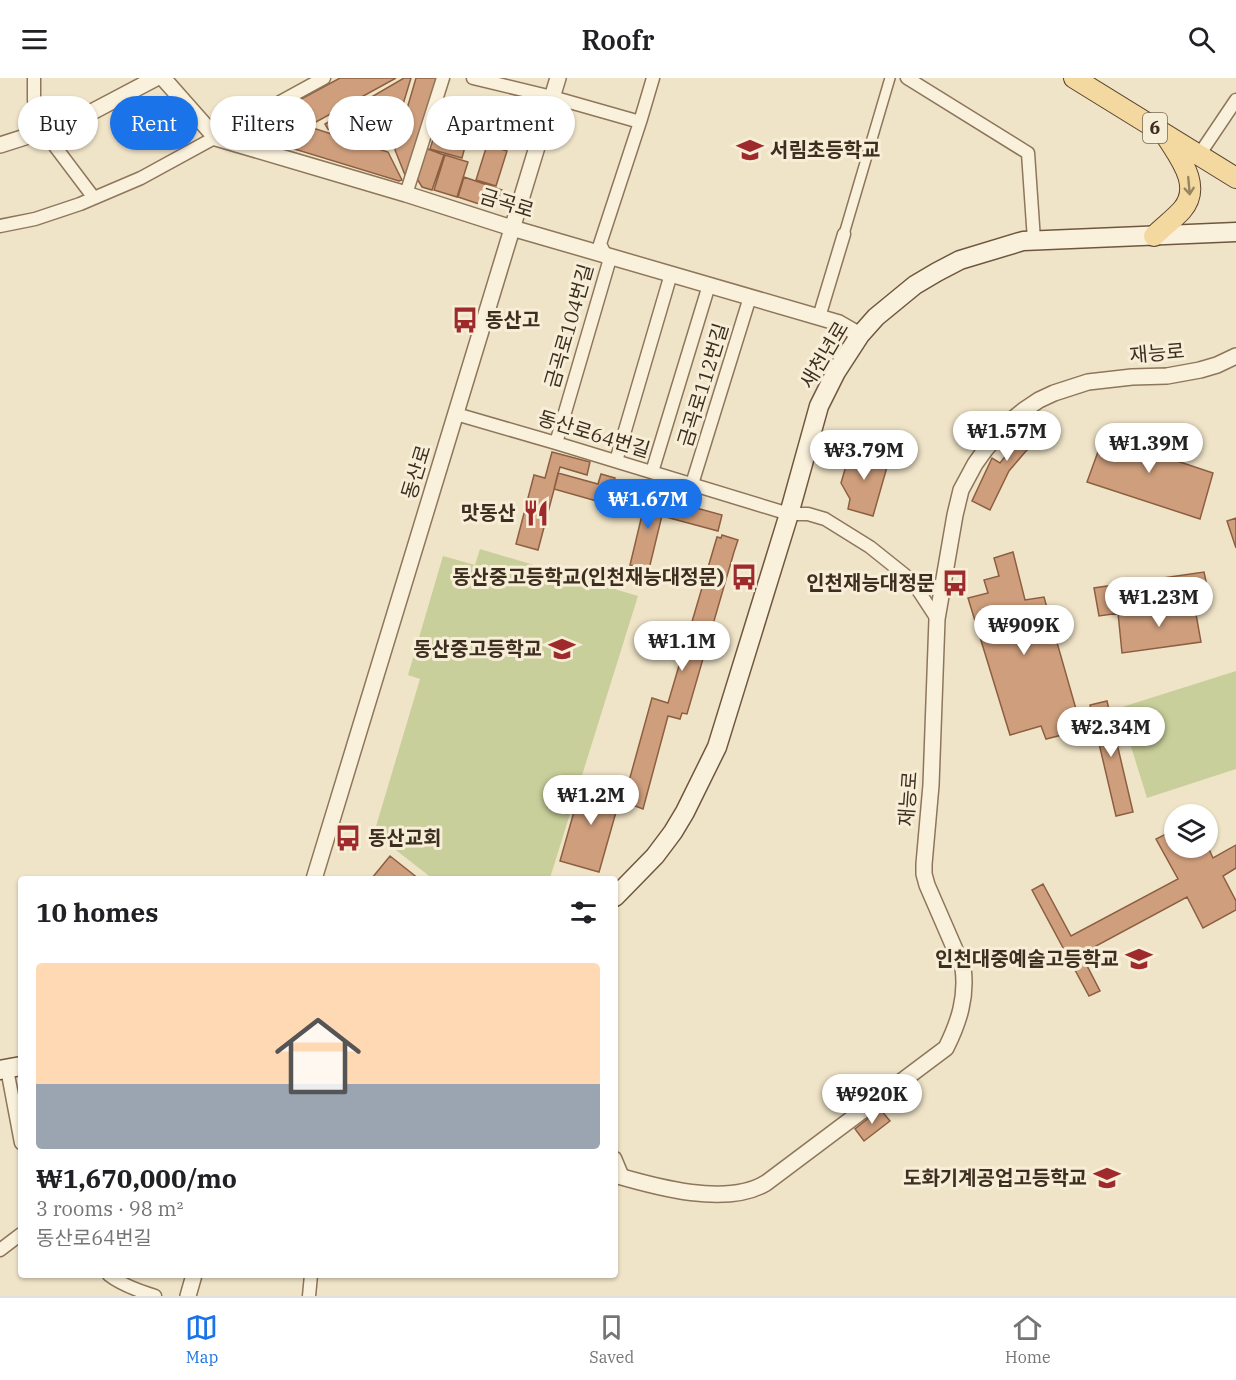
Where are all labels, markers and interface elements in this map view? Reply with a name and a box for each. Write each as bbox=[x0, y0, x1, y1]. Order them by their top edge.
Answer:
text: Roofr bbox=[581, 22, 655, 57]
icon: menu bbox=[18, 23, 51, 56]
icon: search bbox=[1185, 23, 1218, 56]
chip: Buy bbox=[18, 96, 98, 150]
chip: Rent bbox=[110, 96, 198, 150]
chip: Filters bbox=[210, 96, 316, 150]
chip: New bbox=[328, 96, 414, 150]
chip: Apartment bbox=[426, 96, 575, 150]
road number: 6 bbox=[1143, 113, 1167, 143]
school or university icon: 서림초등학교 bbox=[735, 135, 765, 165]
place label: 서림초등학교 bbox=[770, 136, 880, 163]
one-way arrow bbox=[1184, 175, 1195, 195]
street label: 금곡로 bbox=[477, 182, 537, 224]
street label: 금곡로104번길 bbox=[538, 261, 599, 391]
bus stop icon: 동산고 bbox=[450, 305, 480, 335]
place label: 동산고 bbox=[485, 306, 540, 333]
street label: 새천년로 bbox=[793, 316, 854, 393]
street label: 금곡로112번길 bbox=[671, 320, 734, 450]
street label: 재능로 bbox=[1128, 337, 1186, 368]
street label: 동산로64번길 bbox=[535, 404, 654, 463]
pin: ₩1.57M bbox=[958, 411, 1056, 462]
text: ₩1.57M bbox=[967, 417, 1047, 444]
pin: ₩1.39M bbox=[1100, 423, 1198, 474]
text: ₩1.39M bbox=[1109, 429, 1189, 456]
pin: ₩3.79M bbox=[815, 430, 913, 481]
text: ₩3.79M bbox=[824, 436, 904, 463]
street label: 동산로 bbox=[395, 442, 437, 502]
pin: ₩1.67M bbox=[599, 479, 697, 530]
text: ₩1.67M bbox=[608, 485, 688, 512]
restaurant icon: 맛동산 bbox=[521, 498, 551, 528]
place label: 맛동산 bbox=[461, 499, 516, 526]
bus stop icon: 동산중고등학교(인천재능대정문) bbox=[729, 562, 759, 592]
place label: 동산중고등학교(인천재능대정문) bbox=[452, 563, 724, 590]
bus stop icon: 인천재능대정문 bbox=[940, 568, 970, 598]
place label: 인천재능대정문 bbox=[806, 569, 935, 596]
pin: ₩1.23M bbox=[1110, 577, 1208, 628]
text: ₩1.23M bbox=[1119, 583, 1199, 610]
pin: ₩909K bbox=[982, 605, 1066, 656]
text: ₩909K bbox=[988, 611, 1060, 638]
pin: ₩1.1M bbox=[640, 621, 724, 672]
text: ₩1.1M bbox=[648, 627, 716, 654]
school or university icon: 동산중고등학교 bbox=[547, 634, 577, 664]
place label: 동산중고등학교 bbox=[413, 635, 542, 662]
pin: ₩2.34M bbox=[1062, 707, 1160, 758]
text: ₩2.34M bbox=[1071, 713, 1151, 740]
street label: 재능로 bbox=[892, 770, 923, 827]
pin: ₩1.2M bbox=[549, 775, 633, 826]
text: ₩1.2M bbox=[557, 781, 625, 808]
map controls bbox=[1164, 804, 1218, 858]
button: layers bbox=[1164, 804, 1218, 858]
bus stop icon: 동산교회 bbox=[333, 823, 363, 853]
place label: 동산교회 bbox=[368, 824, 442, 851]
text: 10 homes bbox=[36, 895, 158, 929]
icon: filters bbox=[567, 896, 600, 929]
school or university icon: 인천대중예술고등학교 bbox=[1124, 944, 1154, 974]
place label: 인천대중예술고등학교 bbox=[935, 945, 1119, 972]
icon: home bbox=[264, 1002, 372, 1110]
pin: ₩920K bbox=[830, 1074, 914, 1125]
text: ₩920K bbox=[836, 1080, 908, 1107]
text: ₩1,670,000/mo bbox=[36, 1161, 237, 1195]
school or university icon: 도화기계공업고등학교 bbox=[1092, 1163, 1122, 1193]
place label: 도화기계공업고등학교 bbox=[903, 1164, 1087, 1191]
text: 3 rooms · 98 m² bbox=[36, 1195, 183, 1222]
text: 동산로64번길 bbox=[36, 1224, 152, 1251]
tab: Map bbox=[185, 1311, 218, 1367]
tab: Saved bbox=[589, 1311, 634, 1367]
tab: Home bbox=[1005, 1311, 1051, 1367]

